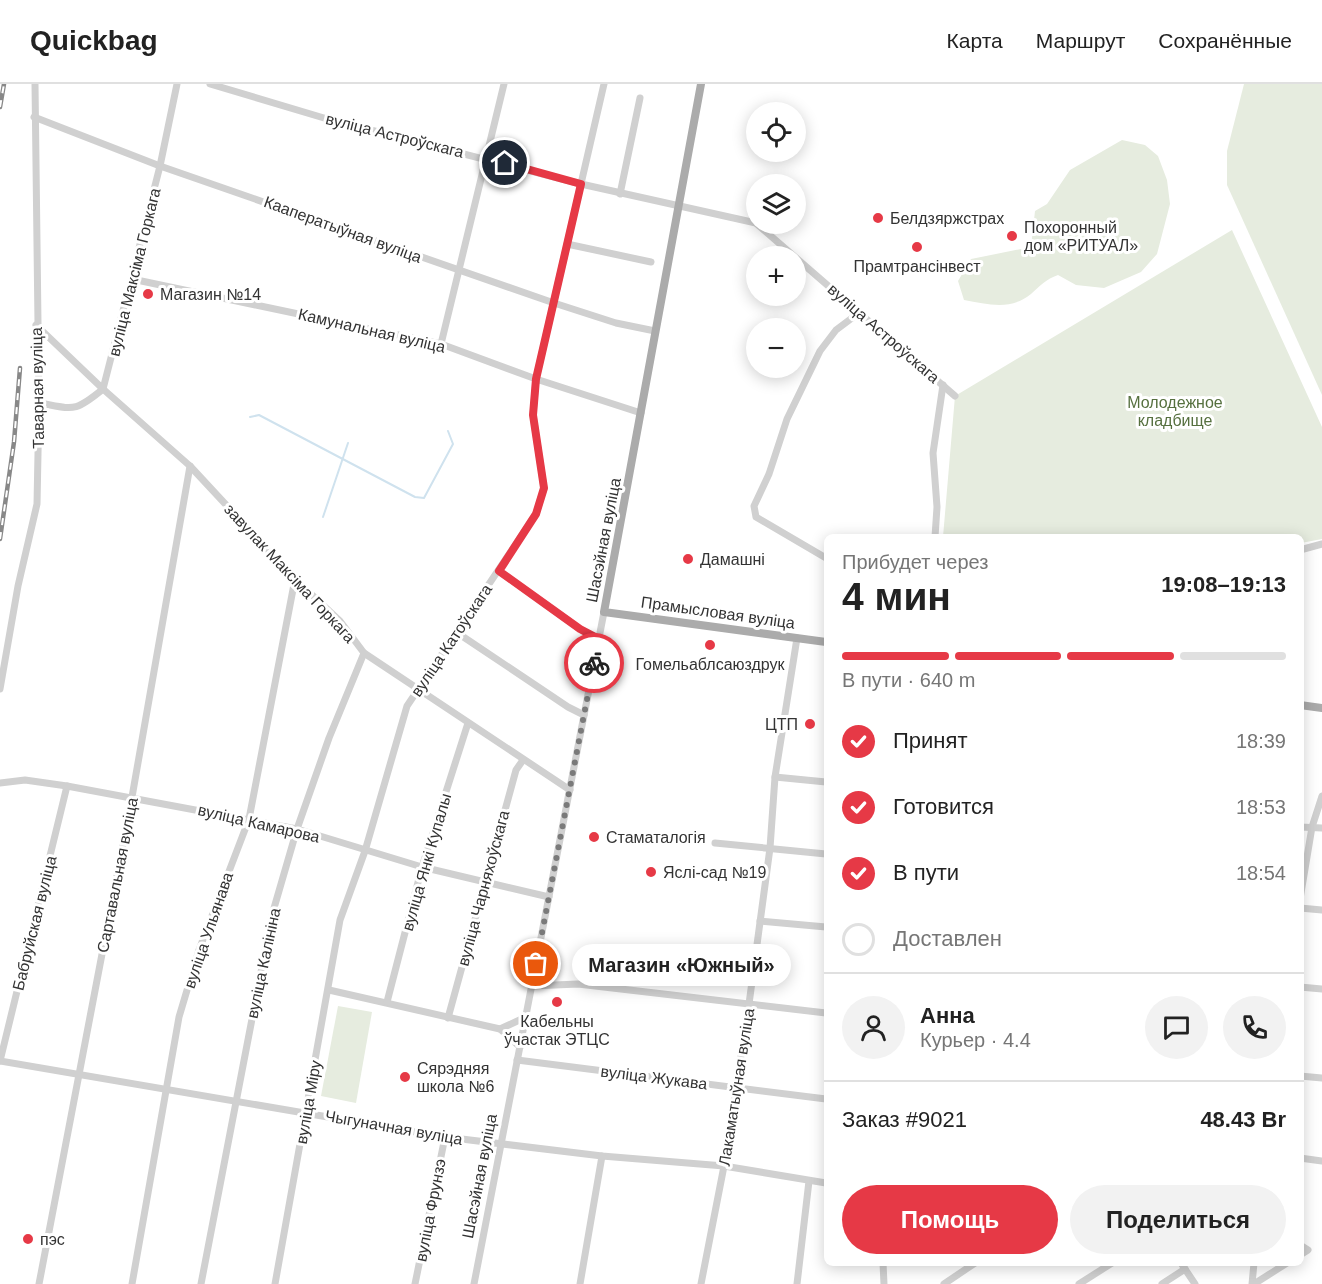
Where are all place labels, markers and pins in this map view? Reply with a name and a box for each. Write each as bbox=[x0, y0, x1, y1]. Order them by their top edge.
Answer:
pin bbox=[479, 137, 530, 188]
place label: Белдзяржстрах bbox=[890, 210, 1004, 227]
marker: Белдзяржстрах bbox=[871, 211, 885, 225]
place label: Похоронный дом «РИТУАЛ» bbox=[1024, 219, 1138, 254]
marker: Похоронный дом «РИТУАЛ» bbox=[1005, 229, 1019, 243]
marker: Прамтрансінвест bbox=[910, 240, 924, 254]
place label: Прамтрансінвест bbox=[853, 258, 981, 275]
place label: Магазин №14 bbox=[160, 286, 261, 303]
marker: Магазин №14 bbox=[141, 287, 155, 301]
place label: Дамашні bbox=[700, 551, 765, 568]
marker: Дамашні bbox=[681, 552, 695, 566]
marker: Гомельаблсаюздрук bbox=[703, 638, 717, 652]
place label: Гомельаблсаюздрук bbox=[635, 656, 786, 673]
place label: ЦТП bbox=[765, 716, 798, 733]
marker: ЦТП bbox=[803, 717, 817, 731]
place label: Стаматалогія bbox=[606, 829, 706, 846]
marker: Стаматалогія bbox=[587, 830, 601, 844]
place label: Яслі-сад №19 bbox=[663, 864, 767, 881]
marker: Яслі-сад №19 bbox=[644, 865, 658, 879]
pin bbox=[510, 938, 561, 989]
callout: Магазин «Южный» bbox=[572, 943, 791, 985]
marker: Кабельны ўчастак ЭТЦС bbox=[550, 995, 564, 1009]
place label: Кабельны ўчастак ЭТЦС bbox=[504, 1013, 610, 1048]
place label: Сярэдняя школа №6 bbox=[417, 1060, 494, 1095]
marker: Сярэдняя школа №6 bbox=[398, 1070, 412, 1084]
place label: пэс bbox=[40, 1231, 65, 1248]
marker: пэс bbox=[21, 1232, 35, 1246]

